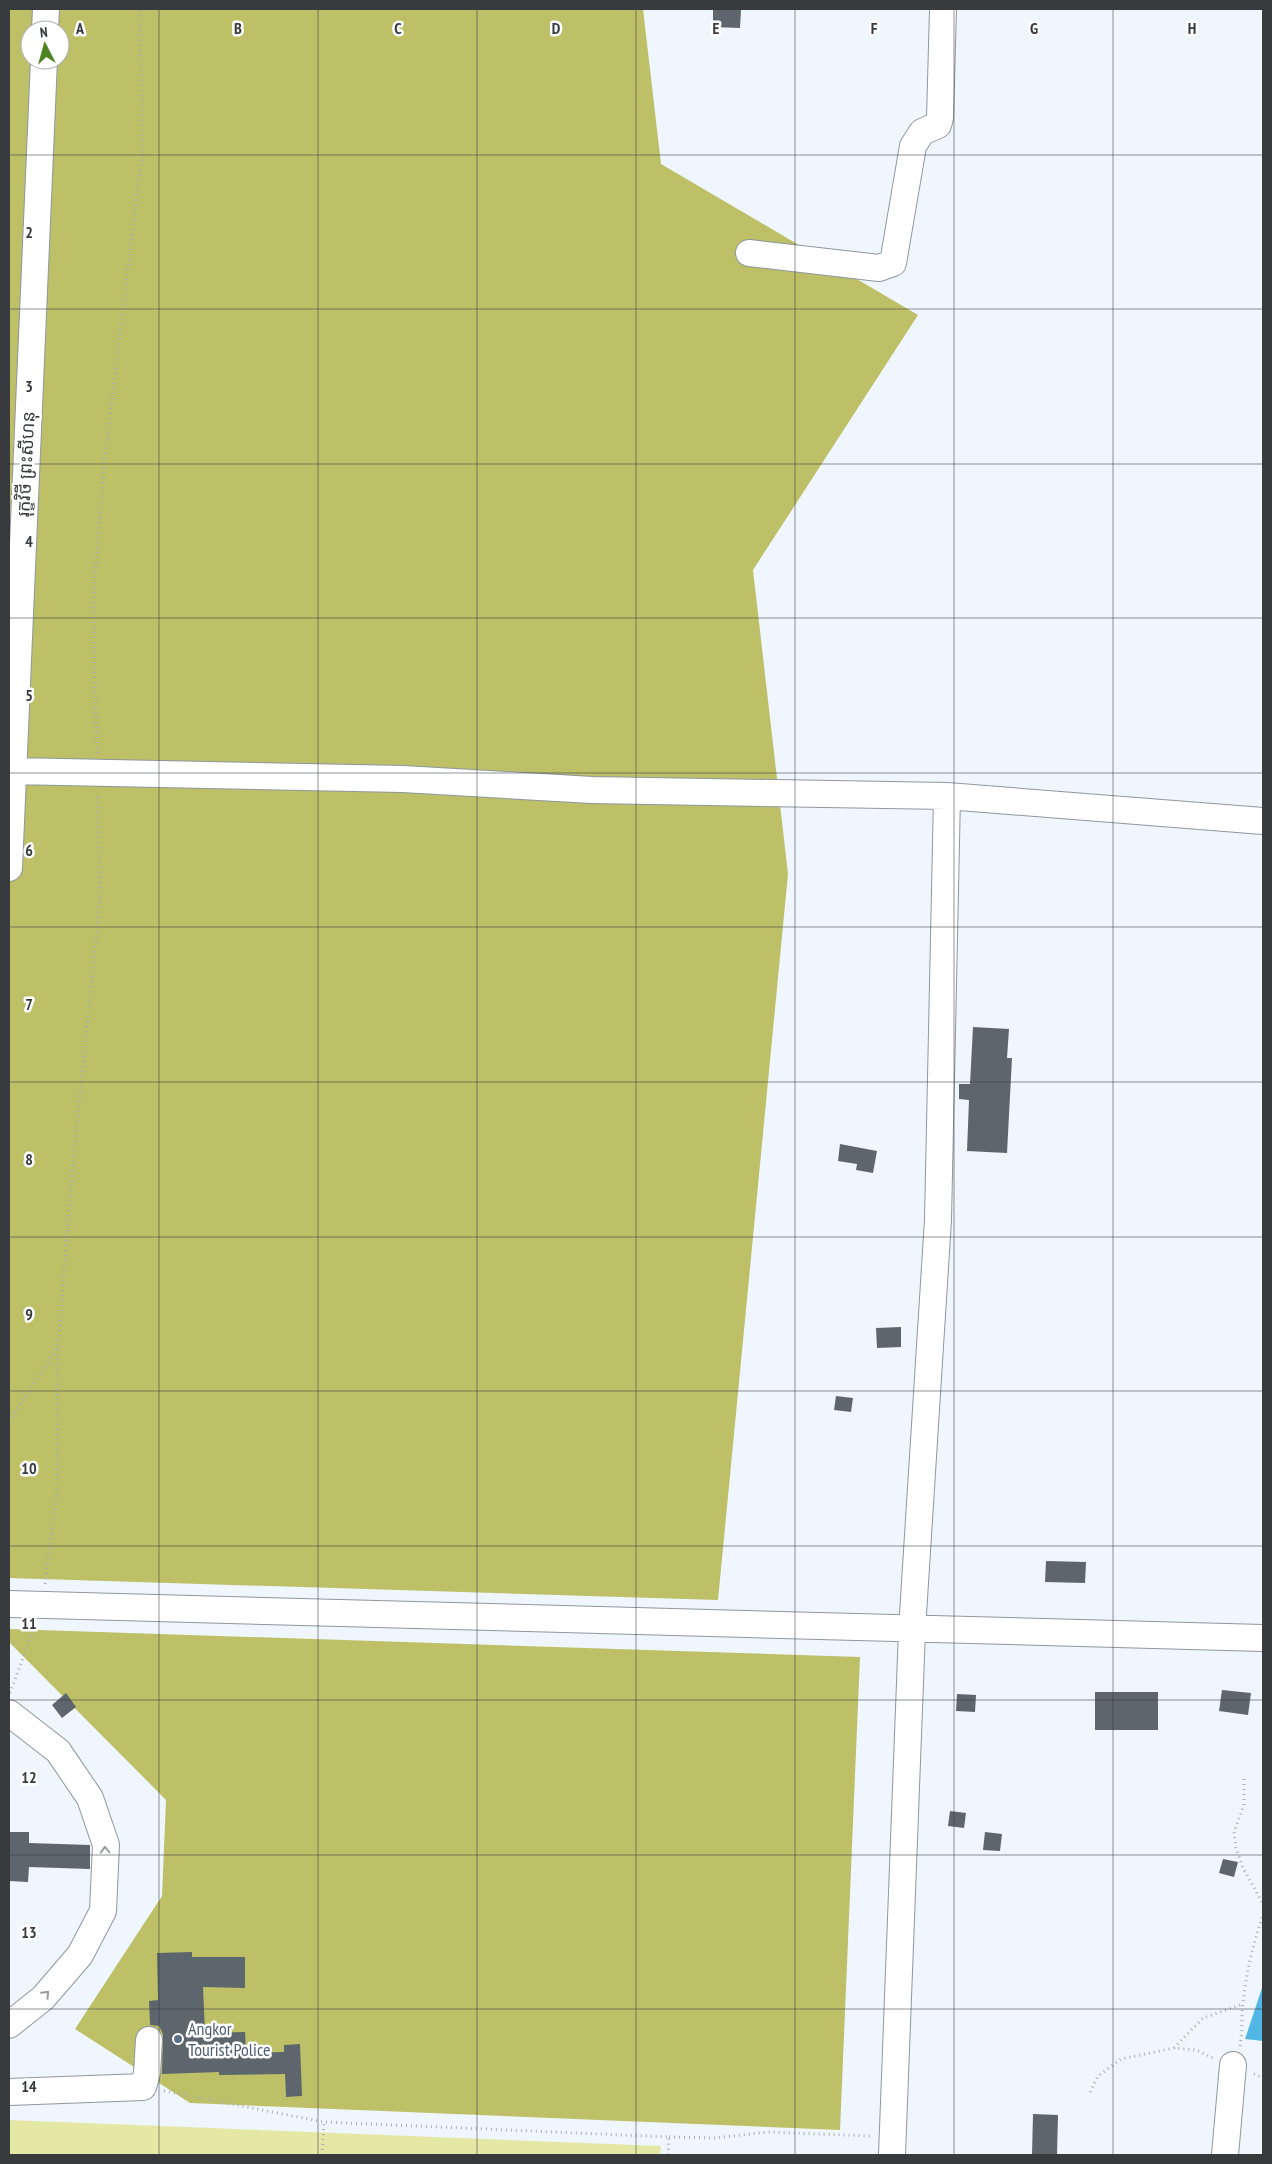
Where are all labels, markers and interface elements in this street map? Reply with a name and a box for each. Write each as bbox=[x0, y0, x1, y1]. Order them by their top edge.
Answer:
text: A bbox=[75, 18, 85, 38]
text: B bbox=[234, 18, 242, 38]
text: C bbox=[394, 18, 402, 38]
text: D bbox=[552, 18, 561, 38]
text: E bbox=[713, 18, 720, 38]
text: F bbox=[871, 18, 878, 38]
text: G bbox=[1030, 18, 1038, 38]
text: H bbox=[1188, 18, 1196, 38]
north arrow bbox=[20, 20, 70, 70]
text: N bbox=[39, 23, 48, 41]
text: 2 bbox=[25, 222, 33, 242]
text: 3 bbox=[25, 376, 33, 396]
street label: រុក្ខវិថី ព្រះសីហនុ bbox=[11, 410, 41, 518]
text: 4 bbox=[25, 531, 33, 551]
text: 5 bbox=[25, 685, 33, 705]
text: 6 bbox=[25, 840, 33, 860]
text: 7 bbox=[25, 994, 33, 1014]
text: 8 bbox=[25, 1149, 33, 1169]
text: 9 bbox=[25, 1304, 33, 1324]
text: 10 bbox=[21, 1458, 37, 1478]
text: 11 bbox=[21, 1613, 37, 1633]
text: 12 bbox=[21, 1767, 37, 1787]
one-way arrow bbox=[100, 1845, 110, 1853]
text: 13 bbox=[21, 1922, 37, 1942]
one-way arrow bbox=[40, 1990, 49, 1999]
place label: Angkor Tourist Police bbox=[188, 2017, 270, 2061]
marker: Angkor Tourist Police bbox=[172, 2033, 184, 2045]
text: 14 bbox=[21, 2076, 37, 2096]

